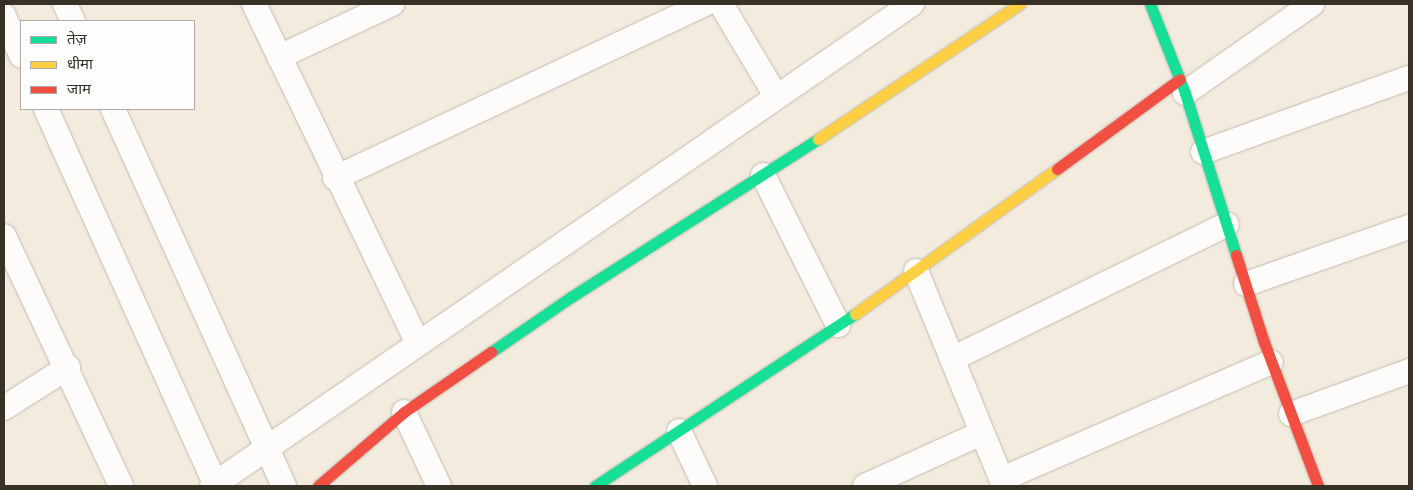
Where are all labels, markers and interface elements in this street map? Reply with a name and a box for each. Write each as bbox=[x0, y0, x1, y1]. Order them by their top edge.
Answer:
legend bbox=[20, 20, 195, 110]
text: तेज़ bbox=[67, 29, 87, 49]
text: धीमा bbox=[67, 54, 93, 74]
text: जाम bbox=[67, 79, 91, 99]

